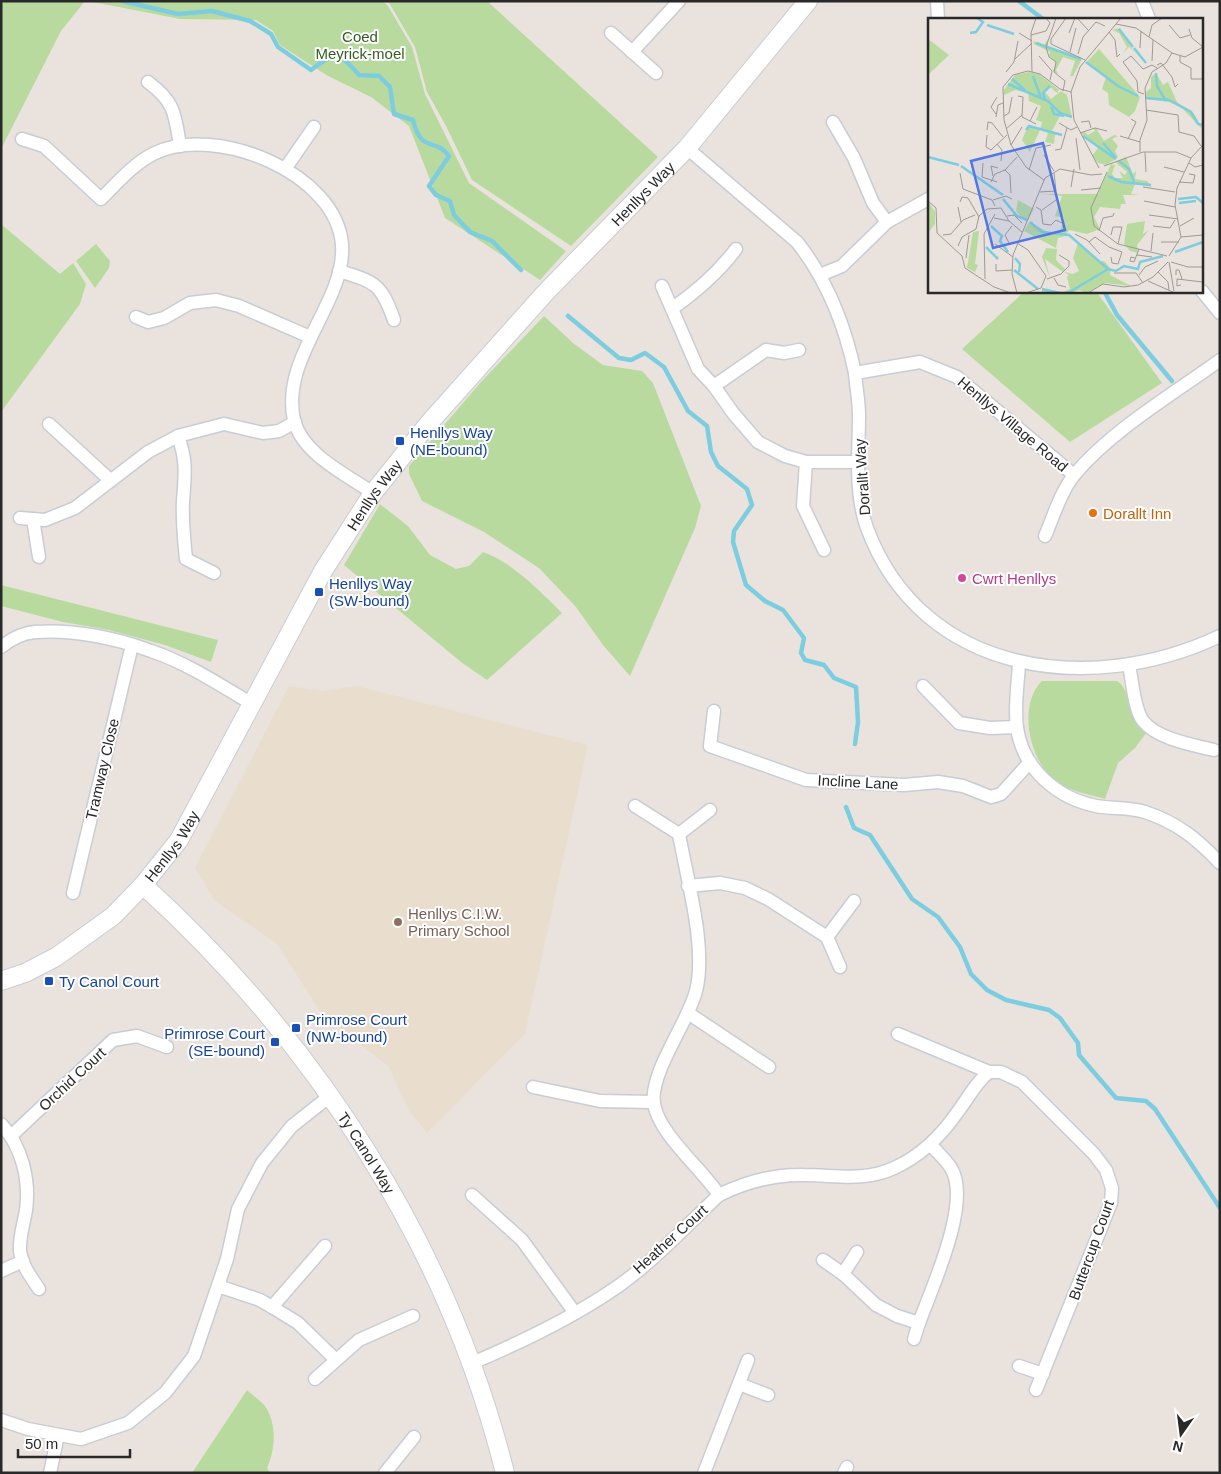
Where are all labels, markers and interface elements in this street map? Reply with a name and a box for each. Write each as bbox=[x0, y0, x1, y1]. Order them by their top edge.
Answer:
inset map bbox=[928, 18, 1204, 292]
park label: Coed Meyrick-moel bbox=[315, 28, 405, 62]
street label: Henllys Way bbox=[607, 158, 678, 229]
street label: Henllys Village Road bbox=[955, 373, 1071, 475]
place label: Henllys Way (NE-bound) bbox=[410, 424, 493, 458]
marker: Henllys Way (NE-bound) bbox=[394, 435, 406, 447]
street label: Dorallt Way bbox=[851, 438, 873, 516]
street label: Henllys Way bbox=[343, 456, 405, 533]
place label: Dorallt Inn bbox=[1103, 505, 1171, 522]
marker: Dorallt Inn bbox=[1087, 507, 1099, 519]
place label: Cwrt Henllys bbox=[972, 570, 1056, 587]
marker: Cwrt Henllys bbox=[956, 572, 968, 584]
place label: Henllys Way (SW-bound) bbox=[329, 575, 412, 609]
marker: Henllys Way (SW-bound) bbox=[313, 586, 325, 598]
street label: Tramway Close bbox=[82, 717, 122, 821]
street label: Incline Lane bbox=[817, 771, 899, 793]
street label: Henllys Way bbox=[141, 807, 202, 885]
place label: Henllys C.I.W. Primary School bbox=[408, 905, 510, 939]
marker: Henllys C.I.W. Primary School bbox=[392, 916, 404, 928]
place label: Ty Canol Court bbox=[59, 973, 160, 990]
marker: Ty Canol Court bbox=[43, 975, 55, 987]
place label: Primrose Court (NW-bound) bbox=[306, 1011, 408, 1045]
marker: Primrose Court (NW-bound) bbox=[290, 1022, 302, 1034]
place label: Primrose Court (SE-bound) bbox=[164, 1025, 266, 1059]
marker: Primrose Court (SE-bound) bbox=[269, 1036, 281, 1048]
street label: Orchid Court bbox=[35, 1043, 109, 1114]
street label: Ty Canol Way bbox=[335, 1109, 399, 1197]
street label: Buttercup Court bbox=[1065, 1197, 1117, 1302]
street label: Heather Court bbox=[629, 1201, 711, 1277]
north arrow bbox=[1156, 1409, 1206, 1459]
scale bar bbox=[18, 1426, 130, 1458]
text: 50 m bbox=[25, 1435, 58, 1452]
text: N bbox=[1171, 1438, 1185, 1456]

